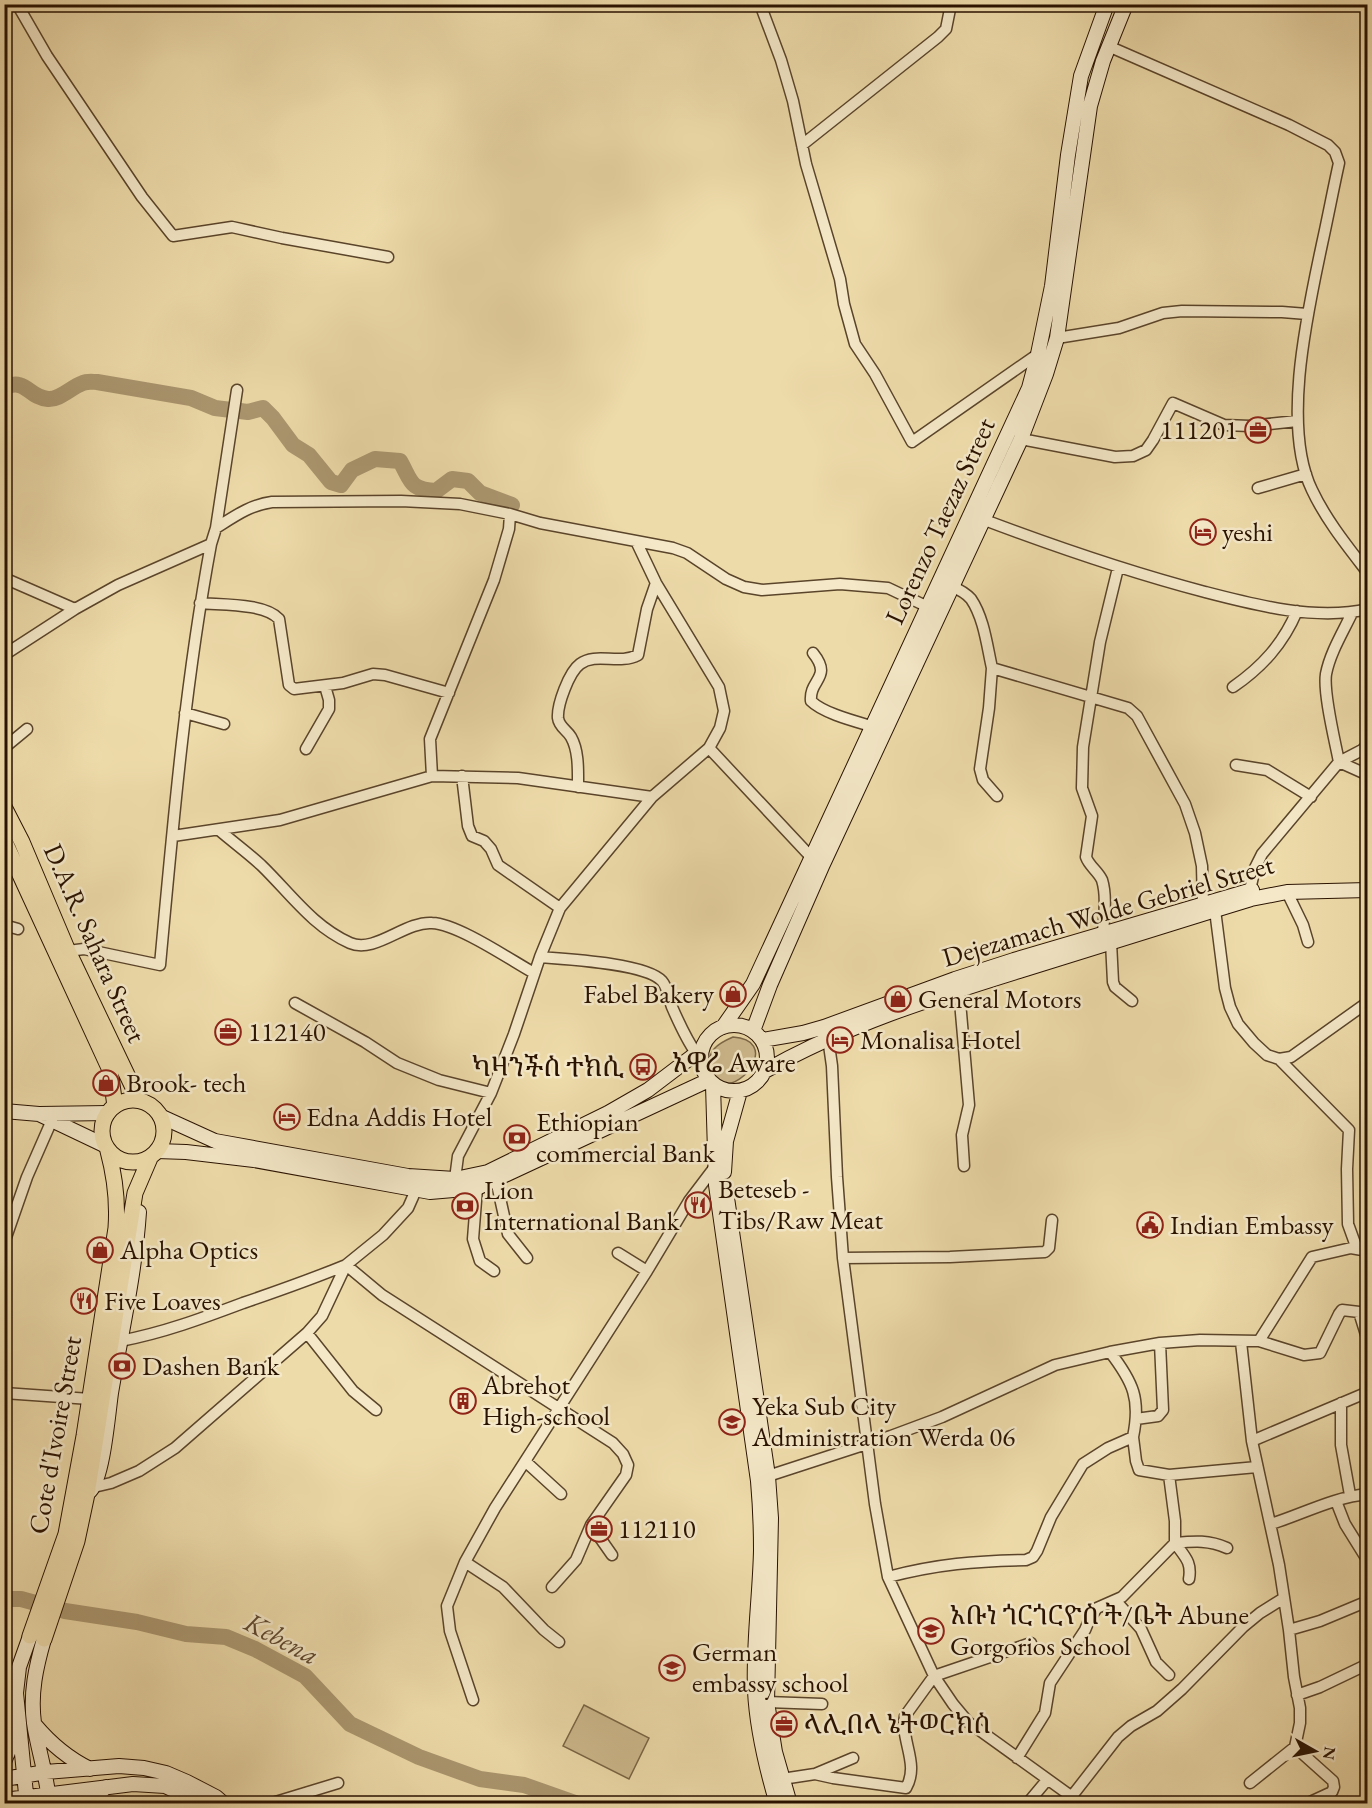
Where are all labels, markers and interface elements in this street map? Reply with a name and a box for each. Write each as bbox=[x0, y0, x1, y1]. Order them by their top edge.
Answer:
street label: Lorenzo Taezaz Street bbox=[876, 412, 1003, 630]
place label: 111201 bbox=[1160, 412, 1238, 447]
office icon: 111201 bbox=[1243, 415, 1273, 445]
place label: yeshi bbox=[1222, 514, 1273, 549]
hotel icon: yeshi bbox=[1188, 517, 1218, 547]
street label: D.A.R. Sahara Street bbox=[36, 838, 155, 1048]
street label: Dejezamach Wolde Gebriel Street bbox=[938, 846, 1278, 975]
place label: Fabel Bakery bbox=[583, 976, 714, 1011]
shop icon: Fabel Bakery bbox=[718, 979, 748, 1009]
place label: General Motors bbox=[918, 981, 1081, 1016]
shop icon: General Motors bbox=[883, 984, 913, 1014]
place label: 112140 bbox=[248, 1014, 326, 1049]
office icon: 112140 bbox=[213, 1017, 243, 1047]
place label: Monalisa Hotel bbox=[860, 1022, 1021, 1057]
hotel icon: Monalisa Hotel bbox=[825, 1025, 855, 1055]
district label: አዋሬ Aware bbox=[672, 1044, 796, 1080]
place label: ካዛንችስ ተክሲ bbox=[471, 1049, 624, 1084]
bus stop icon: ካዛንችስ ተክሲ bbox=[628, 1052, 658, 1082]
place label: Brook- tech bbox=[126, 1065, 246, 1100]
shop icon: Brook- tech bbox=[91, 1068, 121, 1098]
place label: Edna Addis Hotel bbox=[306, 1099, 492, 1134]
hotel icon: Edna Addis Hotel bbox=[272, 1102, 302, 1132]
place label: Ethiopian commercial Bank bbox=[536, 1104, 716, 1170]
bank icon: Ethiopian commercial Bank bbox=[502, 1123, 532, 1153]
place label: Beteseb - Tibs/Raw Meat bbox=[718, 1171, 884, 1237]
place label: Lion International Bank bbox=[484, 1172, 680, 1238]
restaurant icon: Beteseb - Tibs/Raw Meat bbox=[683, 1190, 713, 1220]
bank icon: Lion International Bank bbox=[450, 1191, 480, 1221]
place label: Indian Embassy bbox=[1170, 1207, 1334, 1242]
public building icon: Indian Embassy bbox=[1135, 1210, 1165, 1240]
place label: Alpha Optics bbox=[119, 1232, 258, 1267]
shop icon: Alpha Optics bbox=[85, 1235, 115, 1265]
place label: Five Loaves bbox=[104, 1283, 221, 1318]
restaurant icon: Five Loaves bbox=[69, 1286, 99, 1316]
street label: Cote d'Ivoire Street bbox=[20, 1333, 89, 1537]
place label: Dashen Bank bbox=[142, 1348, 280, 1383]
bank icon: Dashen Bank bbox=[107, 1351, 137, 1381]
place label: Abrehot High-school bbox=[481, 1367, 610, 1433]
building icon: Abrehot High-school bbox=[448, 1386, 478, 1416]
place label: Yeka Sub City Administration Werda 06 bbox=[751, 1388, 1015, 1454]
school or university icon: Yeka Sub City Administration Werda 06 bbox=[717, 1407, 747, 1437]
place label: 112110 bbox=[618, 1511, 696, 1546]
office icon: 112110 bbox=[584, 1514, 614, 1544]
place label: አቡነ ጎርጎርዮስ ት/ቤት Abune Gorgorios School bbox=[950, 1597, 1249, 1663]
water label: Kebena bbox=[238, 1603, 325, 1672]
school or university icon: አቡነ ጎርጎርዮስ ት/ቤት Abune Gorgorios School bbox=[916, 1616, 946, 1646]
place label: German embassy school bbox=[692, 1634, 849, 1700]
school or university icon: German embassy school bbox=[657, 1653, 687, 1683]
place label: ላሊበላ ኔትወርክስ bbox=[804, 1706, 991, 1741]
office icon: ላሊበላ ኔትወርክስ bbox=[769, 1709, 799, 1739]
north arrow bbox=[1285, 1721, 1345, 1781]
text: N bbox=[1318, 1745, 1341, 1761]

